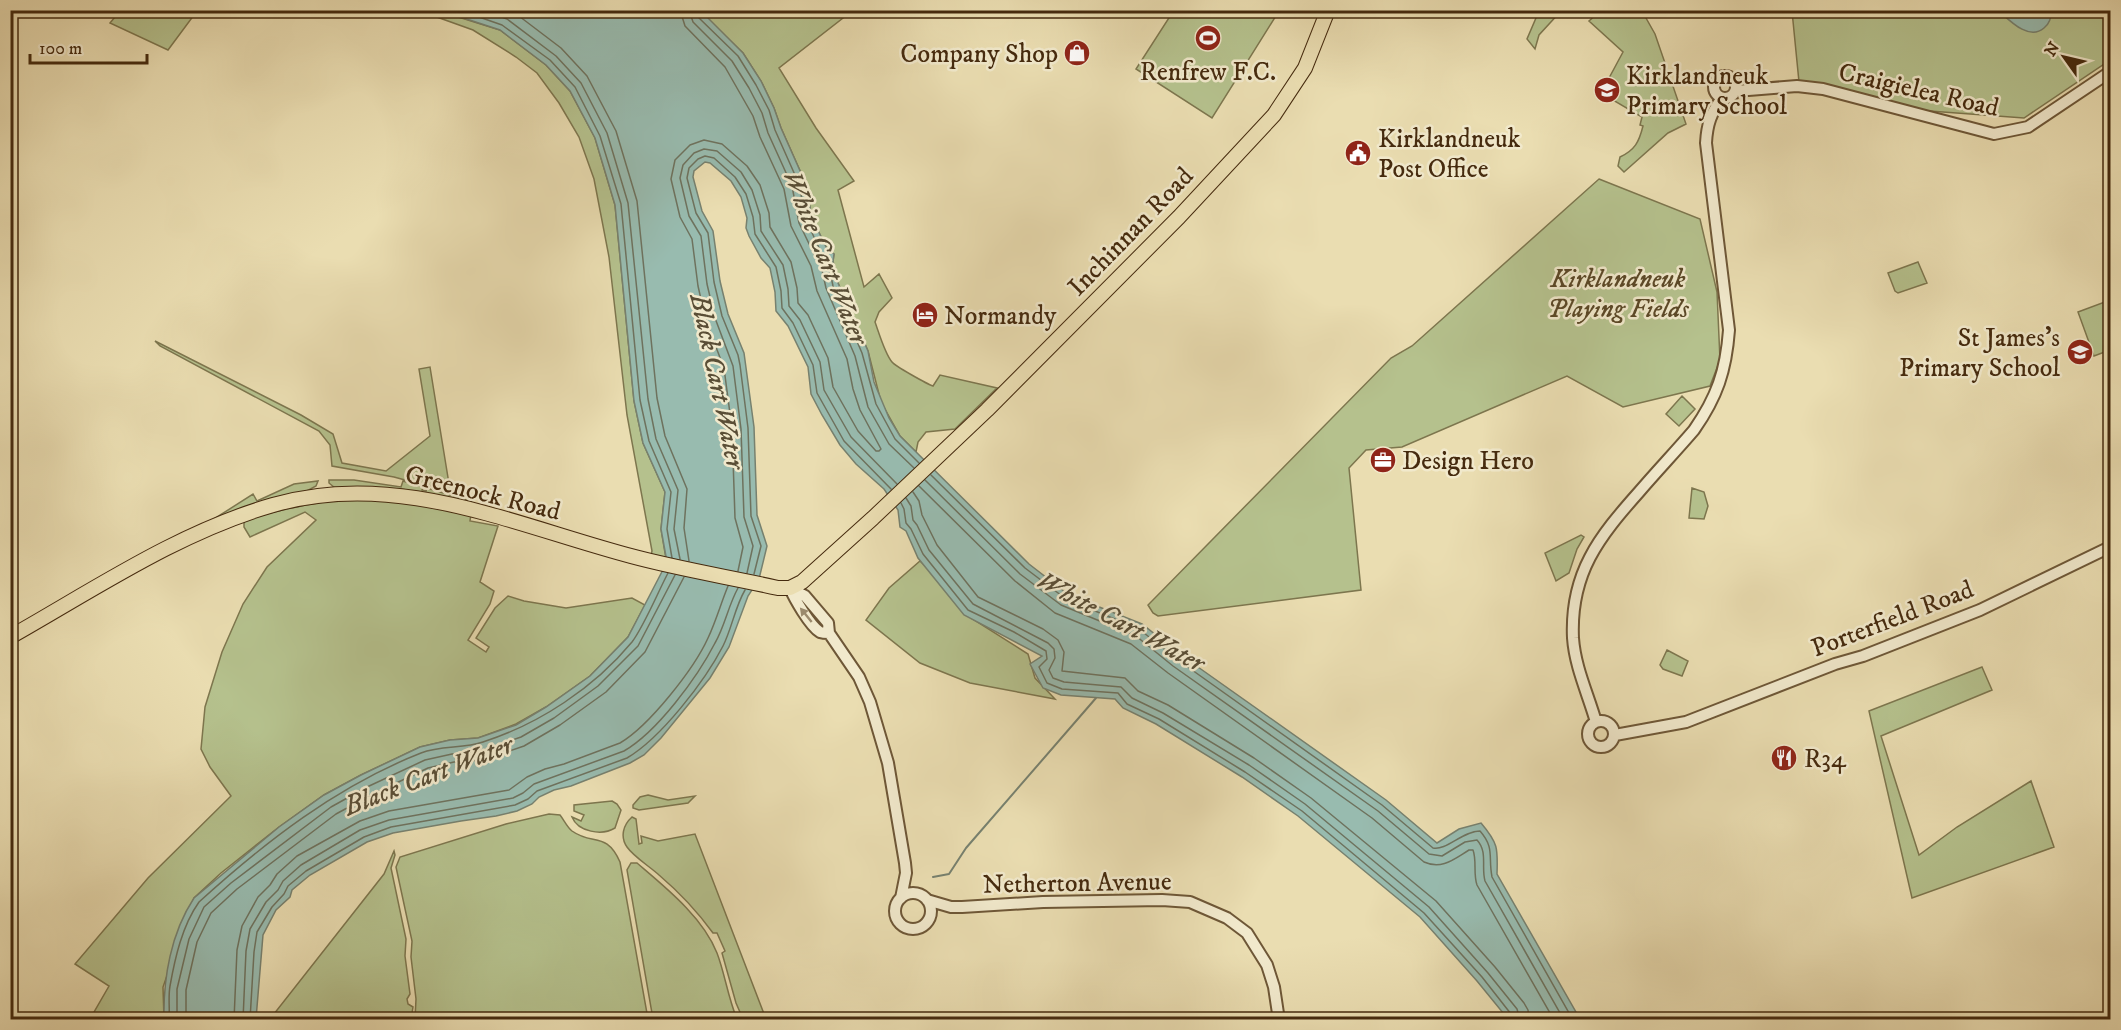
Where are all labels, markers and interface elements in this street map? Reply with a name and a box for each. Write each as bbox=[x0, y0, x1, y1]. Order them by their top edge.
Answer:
sports icon: Renfrew F.C. bbox=[1193, 23, 1223, 53]
scale bar bbox=[30, 27, 147, 65]
north arrow bbox=[2034, 27, 2094, 87]
text: 100 m bbox=[39, 38, 82, 60]
place label: Company Shop bbox=[900, 38, 1058, 71]
shop icon: Company Shop bbox=[1062, 38, 1092, 68]
text: N bbox=[2040, 38, 2064, 60]
place label: Renfrew F.C. bbox=[1140, 56, 1276, 89]
street label: Craigielea Road bbox=[1835, 56, 2002, 125]
place label: Kirklandneuk Primary School bbox=[1626, 60, 1787, 123]
school or university icon: Kirklandneuk Primary School bbox=[1592, 75, 1622, 105]
place label: Kirklandneuk Post Office bbox=[1378, 123, 1521, 186]
public building icon: Kirklandneuk Post Office bbox=[1343, 138, 1373, 168]
street label: Inchinnan Road bbox=[1061, 161, 1201, 304]
water label: White Cart Water bbox=[775, 165, 876, 352]
park label: Kirklandneuk Playing Fields bbox=[1547, 263, 1690, 326]
water label: Black Cart Water bbox=[682, 289, 753, 474]
hotel icon: Normandy bbox=[910, 300, 940, 330]
place label: Normandy bbox=[944, 300, 1057, 333]
place label: St James's Primary School bbox=[1899, 322, 2060, 385]
school or university icon: St James's Primary School bbox=[2065, 337, 2095, 367]
office icon: Design Hero bbox=[1368, 445, 1398, 475]
place label: Design Hero bbox=[1402, 445, 1534, 478]
street label: Greenock Road bbox=[401, 458, 564, 529]
water label: White Cart Water bbox=[1031, 563, 1212, 681]
street label: Porterfield Road bbox=[1807, 573, 1978, 665]
one-way arrow bbox=[799, 607, 812, 623]
water label: Black Cart Water bbox=[338, 727, 520, 824]
restaurant icon: R34 bbox=[1769, 743, 1799, 773]
place label: R34 bbox=[1804, 743, 1847, 776]
street label: Netherton Avenue bbox=[982, 865, 1172, 902]

